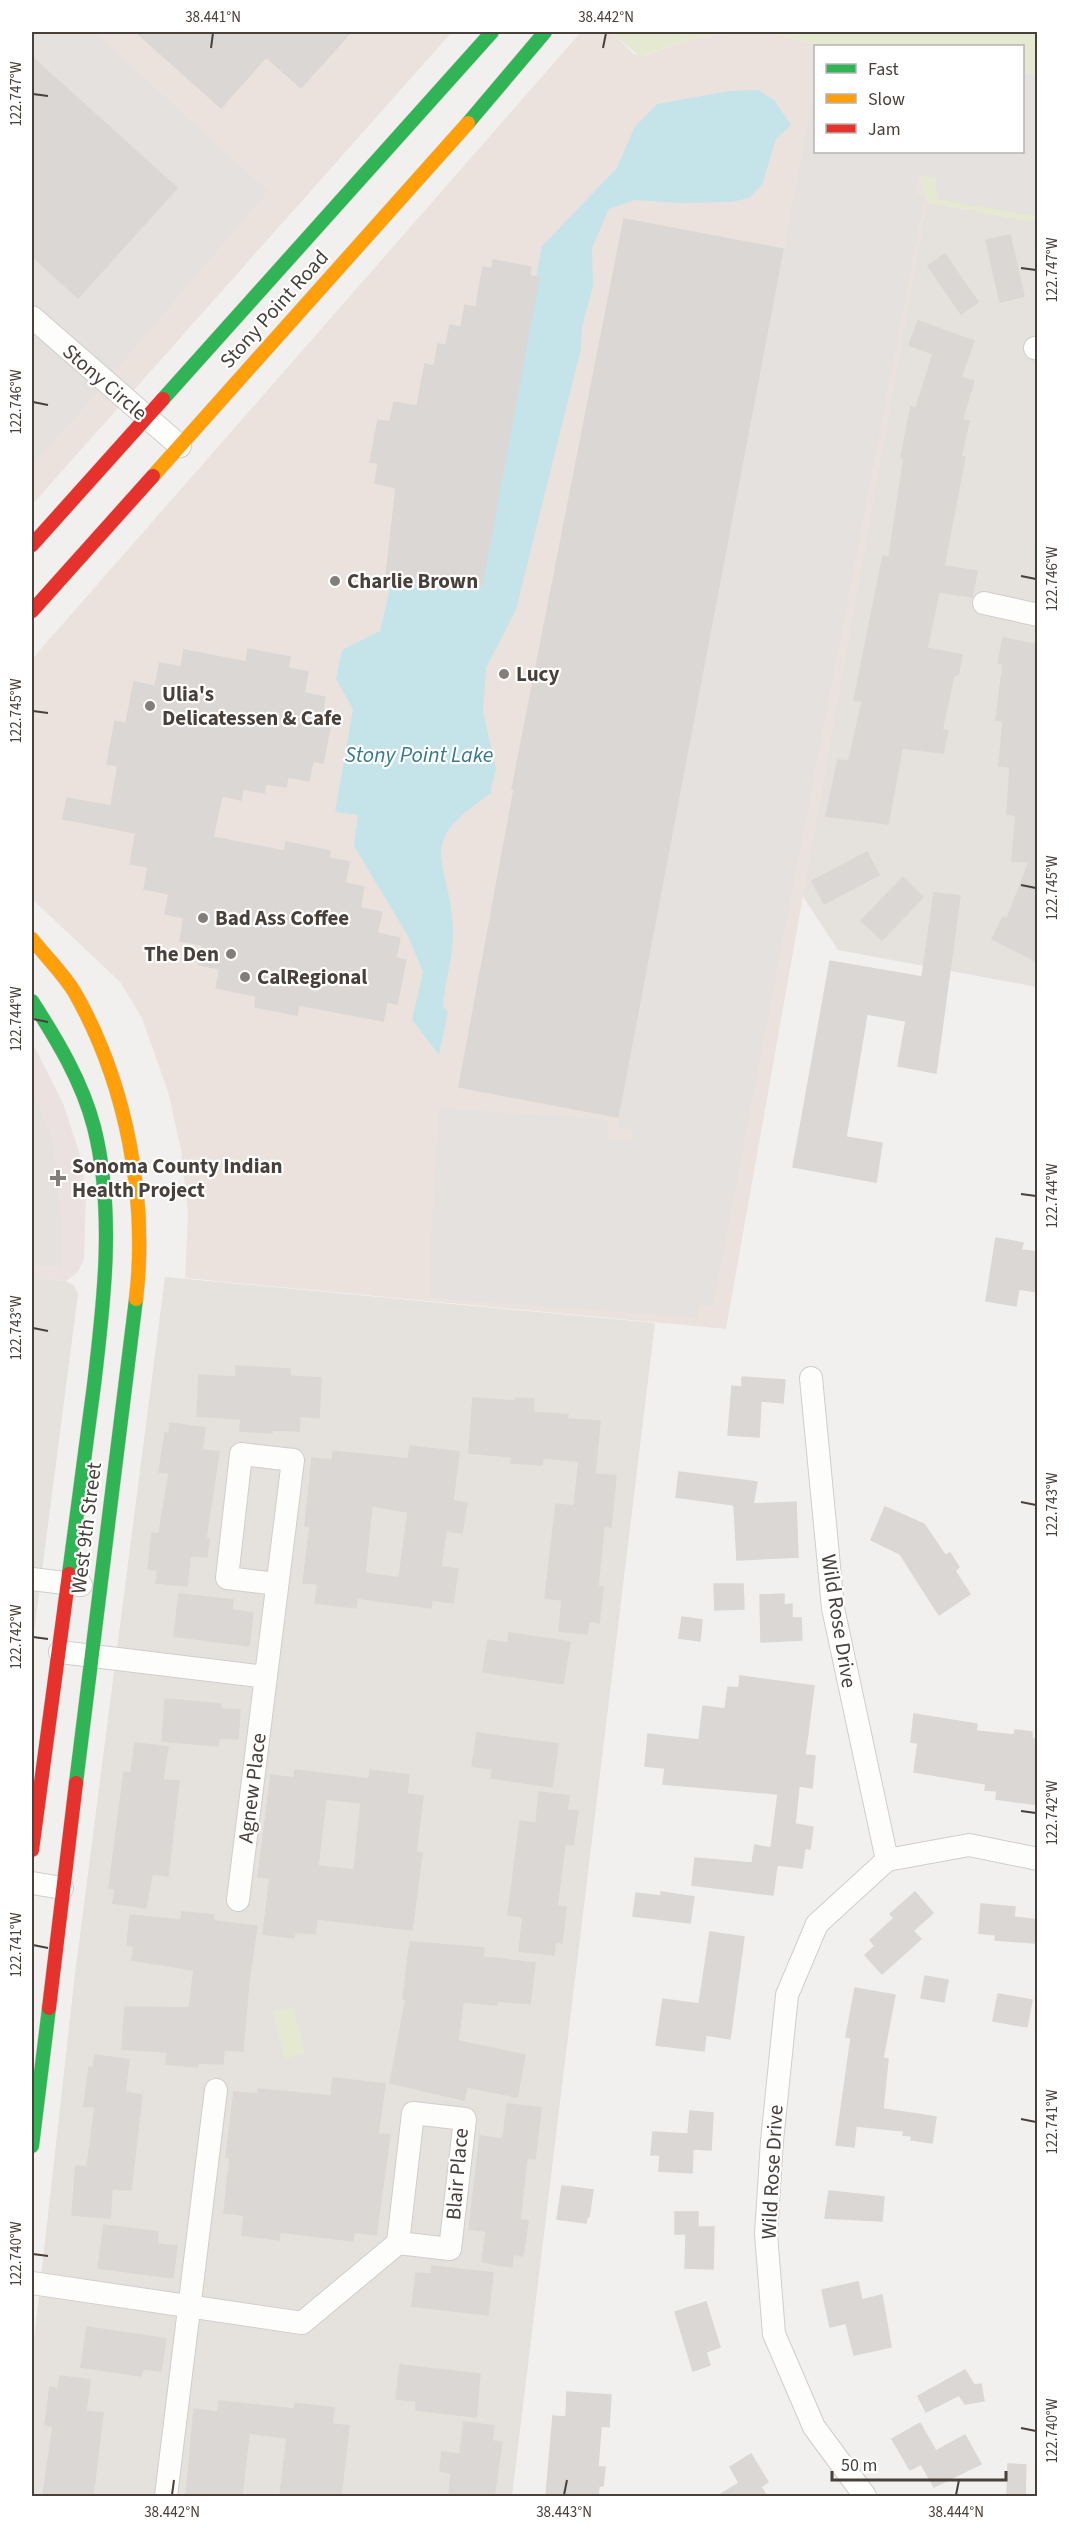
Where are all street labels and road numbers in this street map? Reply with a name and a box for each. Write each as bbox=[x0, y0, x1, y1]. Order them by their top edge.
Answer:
street label: Stony Point Road bbox=[213, 243, 335, 375]
street label: Stony Circle bbox=[56, 337, 154, 427]
street label: West 9th Street bbox=[63, 1460, 109, 1596]
street label: Wild Rose Drive bbox=[814, 1552, 864, 1690]
street label: Agnew Place bbox=[230, 1731, 274, 1845]
street label: Wild Rose Drive bbox=[753, 2104, 791, 2240]
street label: Blair Place bbox=[438, 2127, 476, 2221]

